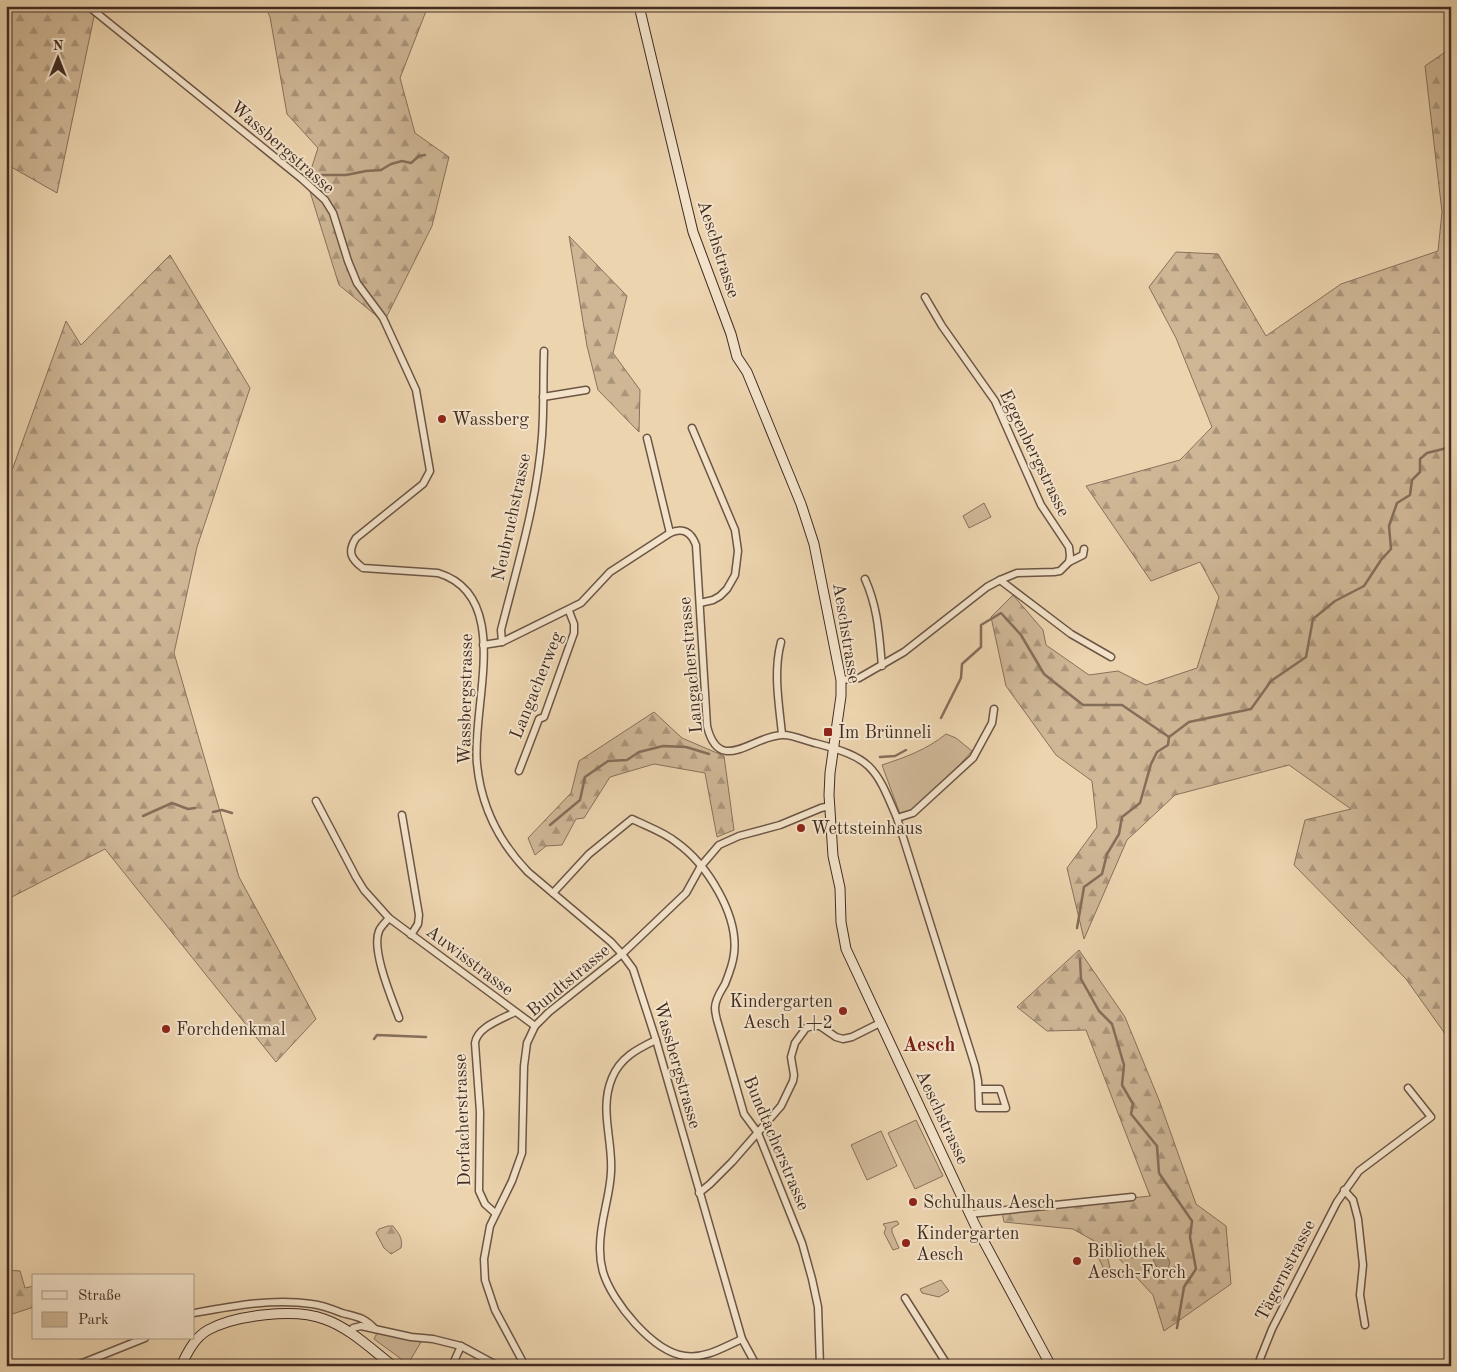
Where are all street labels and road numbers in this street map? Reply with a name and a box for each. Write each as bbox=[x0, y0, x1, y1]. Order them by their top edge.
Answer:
street label: Wassbergstrasse bbox=[227, 98, 338, 198]
street label: Aeschstrasse bbox=[694, 198, 742, 300]
street label: Eggenbergstrasse bbox=[996, 387, 1073, 520]
street label: Neubruchstrasse bbox=[490, 452, 534, 583]
street label: Aeschstrasse bbox=[829, 581, 863, 685]
street label: Langacherstrasse bbox=[676, 596, 706, 734]
street label: Langacherweg bbox=[507, 629, 567, 741]
street label: Wassbergstrasse bbox=[456, 633, 476, 765]
street label: Auwisstrasse bbox=[422, 922, 516, 999]
street label: Bundtstrasse bbox=[524, 941, 613, 1020]
street label: Wassbergstrasse bbox=[650, 1000, 704, 1131]
street label: Dorfacherstrasse bbox=[452, 1053, 474, 1187]
street label: Aeschstrasse bbox=[912, 1067, 972, 1167]
street label: Bundtacherstrasse bbox=[740, 1074, 812, 1213]
street label: Tägernstrasse bbox=[1253, 1217, 1319, 1324]

